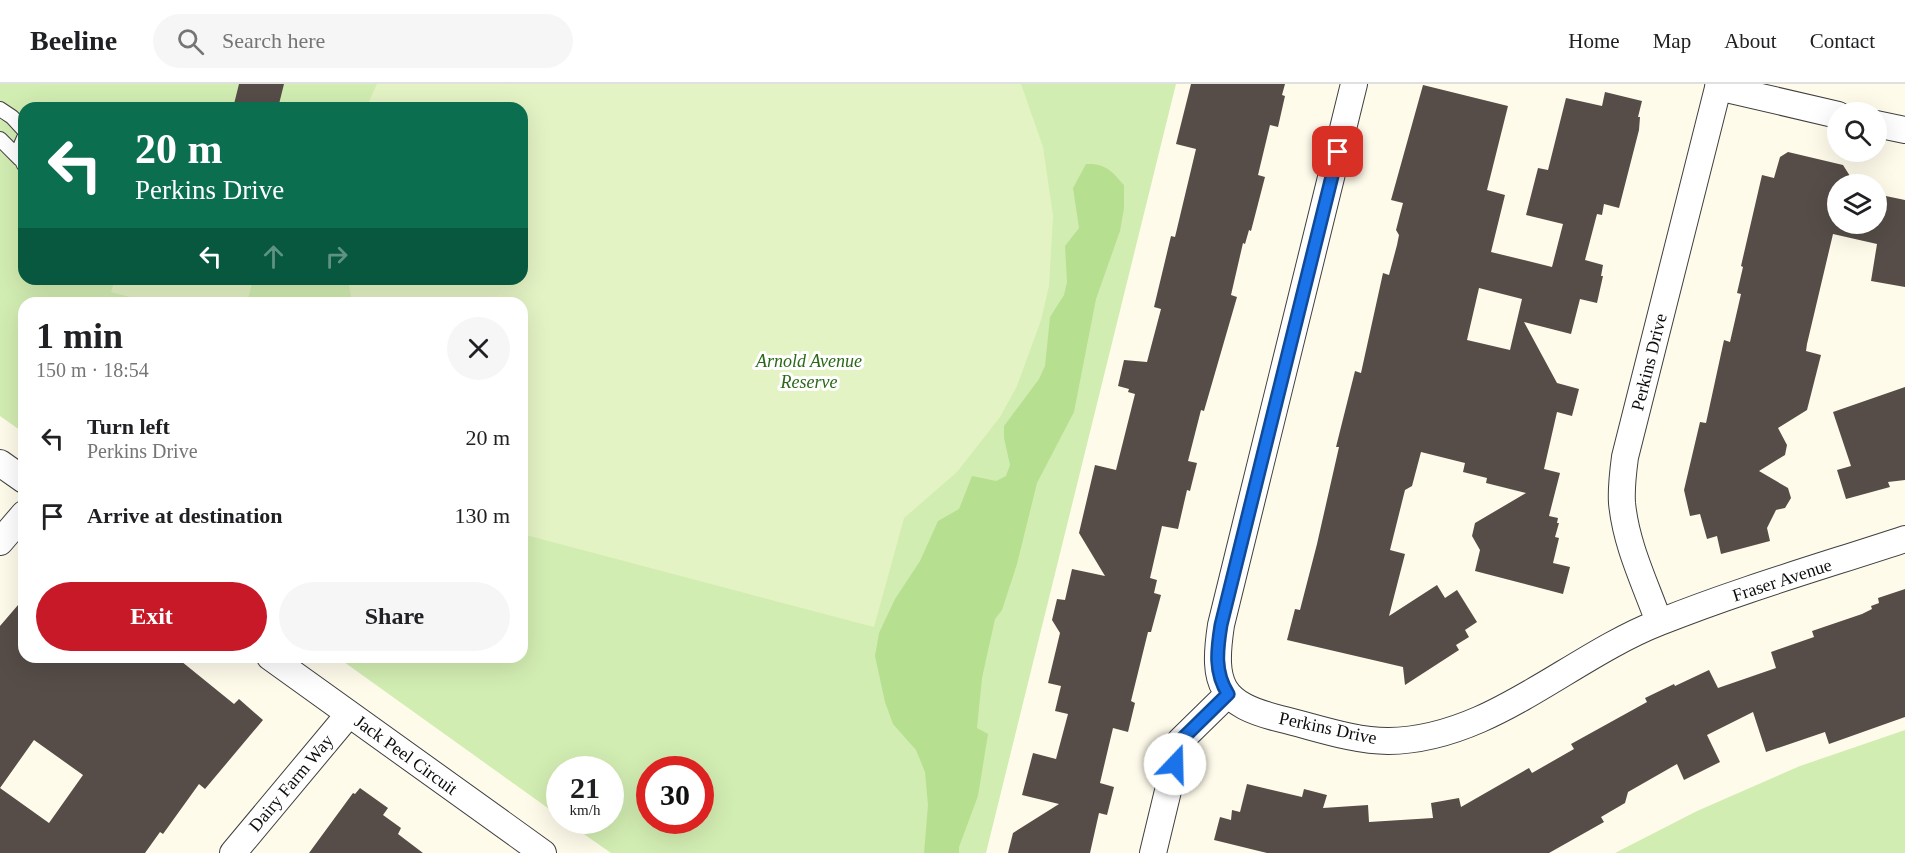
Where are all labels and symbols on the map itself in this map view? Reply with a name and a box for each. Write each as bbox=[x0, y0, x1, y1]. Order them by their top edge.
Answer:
pin bbox=[1312, 126, 1363, 177]
street label: Perkins Drive bbox=[1627, 311, 1671, 413]
park label: Arnold Avenue Reserve bbox=[755, 351, 862, 392]
street label: Fraser Avenue bbox=[1730, 555, 1834, 605]
street label: Perkins Drive bbox=[1277, 708, 1379, 748]
street label: Jack Peel Circuit bbox=[351, 711, 461, 799]
street label: Dairy Farm Way bbox=[245, 731, 337, 835]
position arrow bbox=[1143, 732, 1207, 796]
speed limit sign: 30 bbox=[636, 756, 714, 834]

